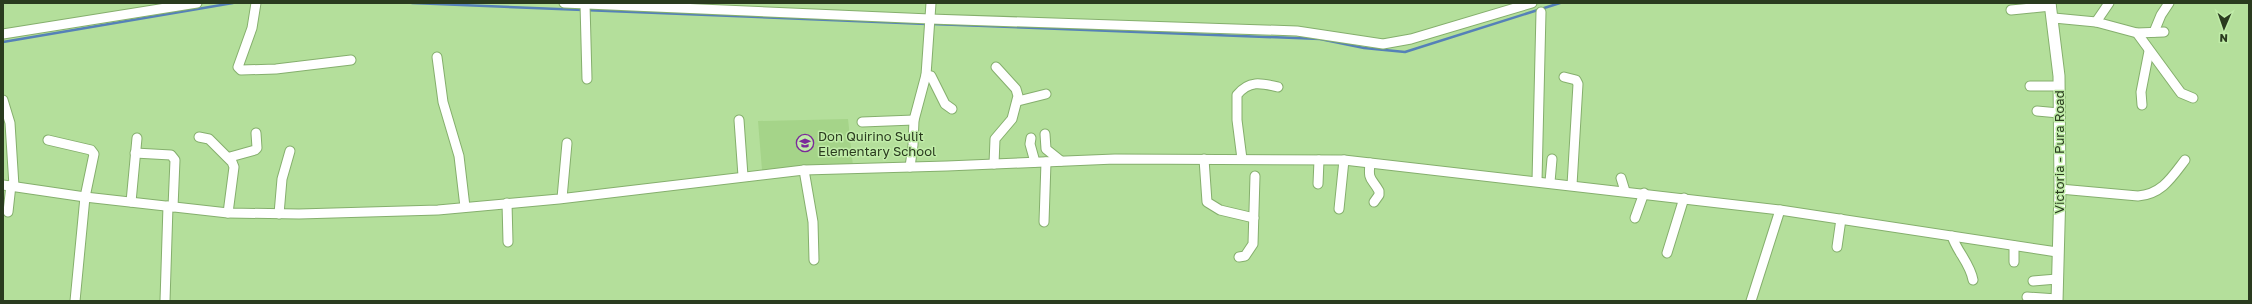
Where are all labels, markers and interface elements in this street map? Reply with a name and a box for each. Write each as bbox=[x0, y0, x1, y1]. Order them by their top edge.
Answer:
north arrow bbox=[2204, 8, 2244, 48]
text: N bbox=[2219, 32, 2228, 45]
street label: Victoria - Pura Road bbox=[2051, 90, 2067, 214]
place label: Don Quirino Sulit Elementary School bbox=[818, 128, 936, 159]
school or university icon: Don Quirino Sulit Elementary School bbox=[795, 133, 815, 153]

